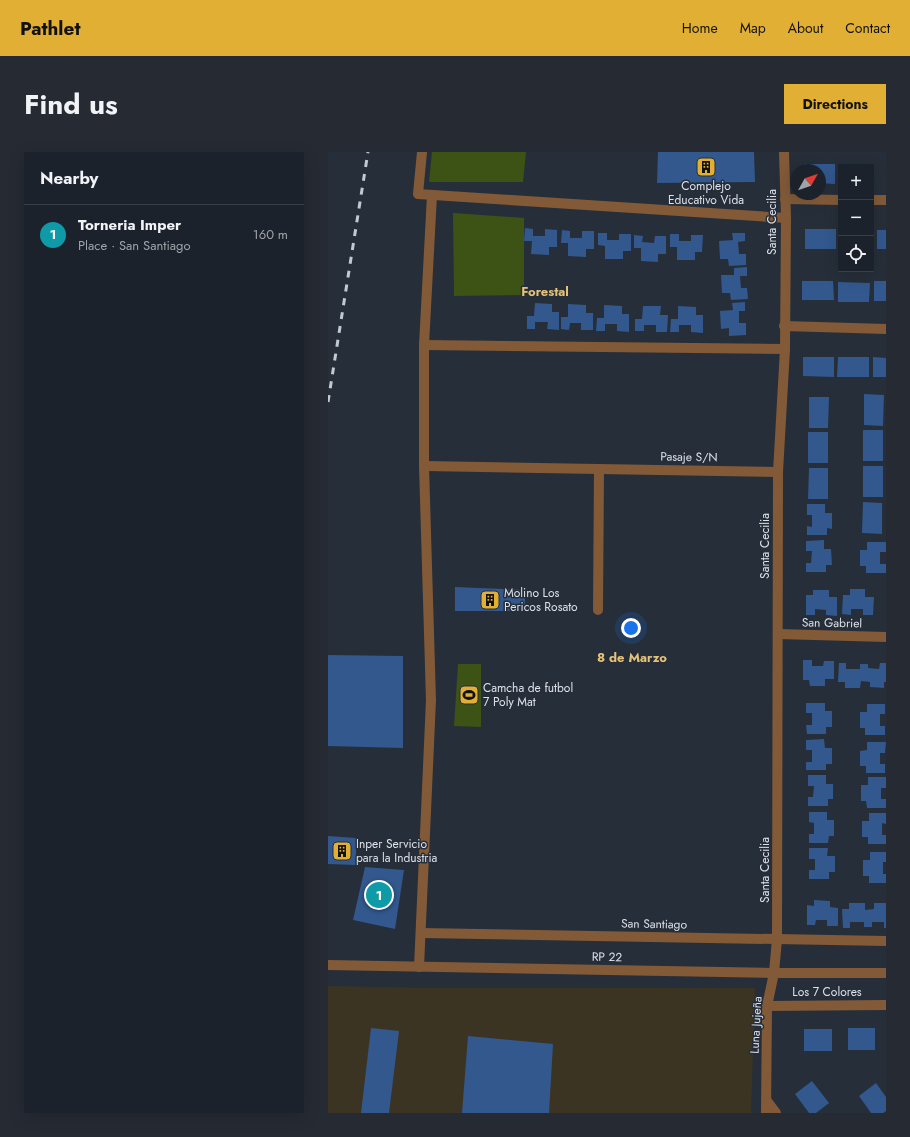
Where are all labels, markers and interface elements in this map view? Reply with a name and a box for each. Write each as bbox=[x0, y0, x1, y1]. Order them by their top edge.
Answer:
text: Pathlet bbox=[20, 15, 80, 42]
text: Home bbox=[682, 18, 718, 38]
text: Map bbox=[740, 18, 766, 38]
text: About bbox=[788, 18, 823, 38]
text: Contact bbox=[845, 18, 890, 38]
text: Find us bbox=[24, 84, 118, 125]
button: Directions bbox=[784, 84, 886, 124]
building icon: Complejo Educativo Vida bbox=[695, 156, 717, 178]
north arrow bbox=[790, 164, 826, 200]
map controls bbox=[838, 164, 874, 272]
button: + bbox=[838, 164, 874, 200]
text: Nearby bbox=[40, 166, 98, 190]
place label: Complejo Educativo Vida bbox=[668, 177, 744, 209]
street label: Santa Cecilia bbox=[763, 189, 781, 255]
button: − bbox=[838, 200, 874, 236]
text: Torneria Imper bbox=[78, 214, 181, 236]
text: 1 bbox=[50, 225, 56, 244]
text: 160 m bbox=[253, 225, 288, 244]
text: Place · San Santiago bbox=[78, 236, 191, 255]
button: locate bbox=[838, 236, 874, 272]
district label: Forestal bbox=[521, 282, 569, 301]
street label: Pasaje S/N bbox=[660, 448, 718, 466]
street label: Santa Cecilia bbox=[756, 513, 774, 579]
place label: Molino Los Pericos Rosato bbox=[504, 584, 578, 616]
building icon: Molino Los Pericos Rosato bbox=[479, 589, 501, 611]
street label: San Gabriel bbox=[802, 613, 862, 633]
your location bbox=[621, 618, 641, 638]
district label: 8 de Marzo bbox=[597, 648, 667, 667]
place label: Camcha de futbol 7 Poly Mat bbox=[483, 679, 573, 711]
sports icon: Camcha de futbol 7 Poly Mat bbox=[458, 684, 480, 706]
place label: Inper Servicio para la Industria bbox=[356, 835, 438, 867]
street label: Santa Cecilia bbox=[756, 837, 774, 903]
building icon: Inper Servicio para la Industria bbox=[331, 840, 353, 862]
pin: 1 bbox=[366, 880, 392, 910]
street label: San Santiago bbox=[621, 914, 688, 934]
street label: RP 22 bbox=[592, 948, 623, 966]
street label: Los 7 Colores bbox=[792, 983, 862, 1001]
street label: Luna Jujeña bbox=[746, 996, 767, 1054]

